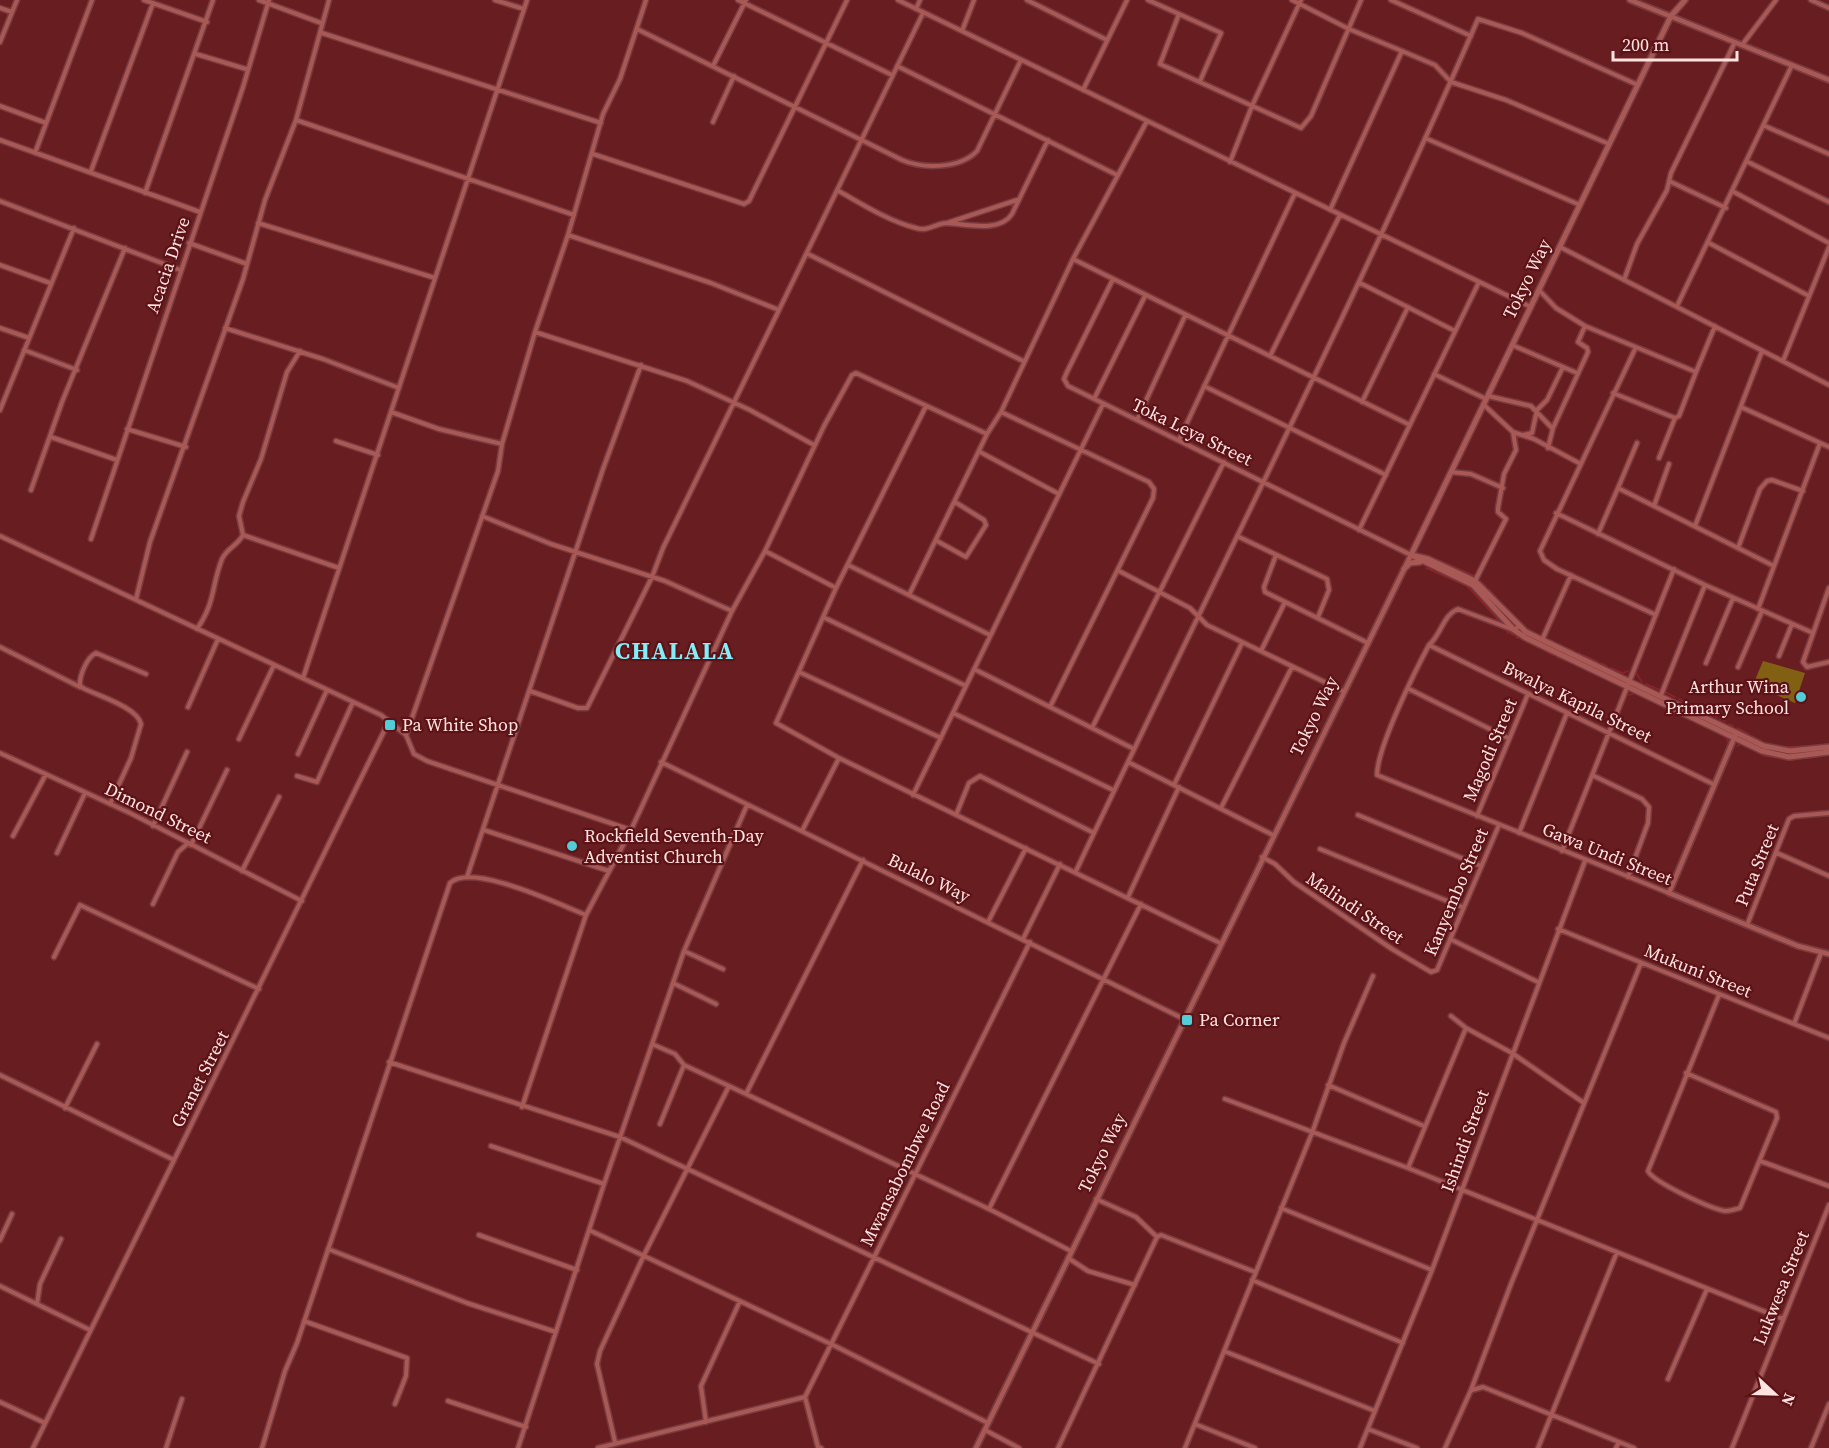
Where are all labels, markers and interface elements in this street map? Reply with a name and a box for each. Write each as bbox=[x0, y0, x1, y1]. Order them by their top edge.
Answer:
scale bar bbox=[1613, 24, 1738, 62]
text: 200 m bbox=[1622, 32, 1669, 57]
street label: Acacia Drive bbox=[139, 213, 196, 316]
street label: Tokyo Way bbox=[1497, 234, 1557, 323]
street label: Toka Leya Street bbox=[1128, 392, 1257, 472]
district label: CHALALA bbox=[615, 634, 735, 667]
street label: Bwalya Kapila Street bbox=[1499, 655, 1656, 748]
street label: Tokyo Way bbox=[1284, 671, 1344, 760]
place label: Arthur Wina Primary School bbox=[1666, 674, 1790, 720]
marker: Arthur Wina Primary School bbox=[1794, 690, 1808, 704]
street label: Magodi Street bbox=[1457, 694, 1523, 805]
place label: Pa White Shop bbox=[402, 712, 518, 737]
marker: Pa White Shop bbox=[383, 718, 397, 732]
street label: Dimond Street bbox=[101, 776, 216, 849]
street label: Gawa Undi Street bbox=[1539, 816, 1676, 891]
street label: Puta Street bbox=[1729, 820, 1784, 910]
place label: Rockfield Seventh-Day Adventist Church bbox=[584, 823, 765, 869]
street label: Kanyembo Street bbox=[1417, 824, 1494, 960]
marker: Rockfield Seventh-Day Adventist Church bbox=[565, 839, 579, 853]
street label: Bulalo Way bbox=[884, 847, 975, 909]
street label: Malindi Street bbox=[1301, 866, 1409, 950]
street label: Mukuni Street bbox=[1641, 938, 1756, 1003]
place label: Pa Corner bbox=[1199, 1007, 1280, 1032]
marker: Pa Corner bbox=[1180, 1013, 1194, 1027]
street label: Granet Street bbox=[164, 1026, 235, 1131]
street label: Mwansabombwe Road bbox=[854, 1077, 955, 1250]
street label: Ishindi Street bbox=[1434, 1086, 1495, 1196]
street label: Tokyo Way bbox=[1072, 1108, 1132, 1197]
street label: Lukwesa Street bbox=[1746, 1227, 1815, 1349]
north arrow bbox=[1745, 1364, 1805, 1424]
text: N bbox=[1776, 1390, 1801, 1409]

